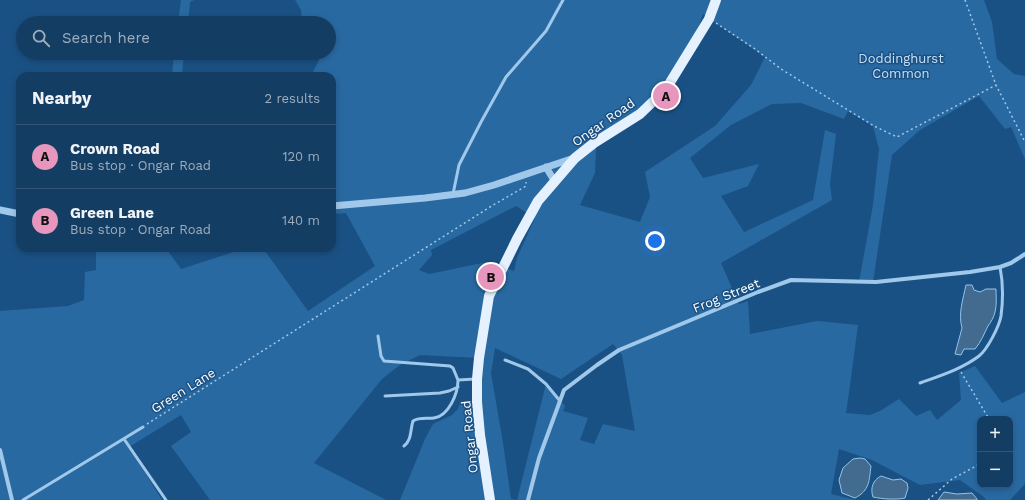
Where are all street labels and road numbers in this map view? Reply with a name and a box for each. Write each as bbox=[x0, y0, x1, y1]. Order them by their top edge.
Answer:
street label: Ongar Road bbox=[569, 95, 638, 150]
street label: Frog Street bbox=[691, 275, 762, 316]
street label: Green Lane bbox=[148, 365, 218, 416]
street label: Ongar Road bbox=[458, 400, 481, 474]

